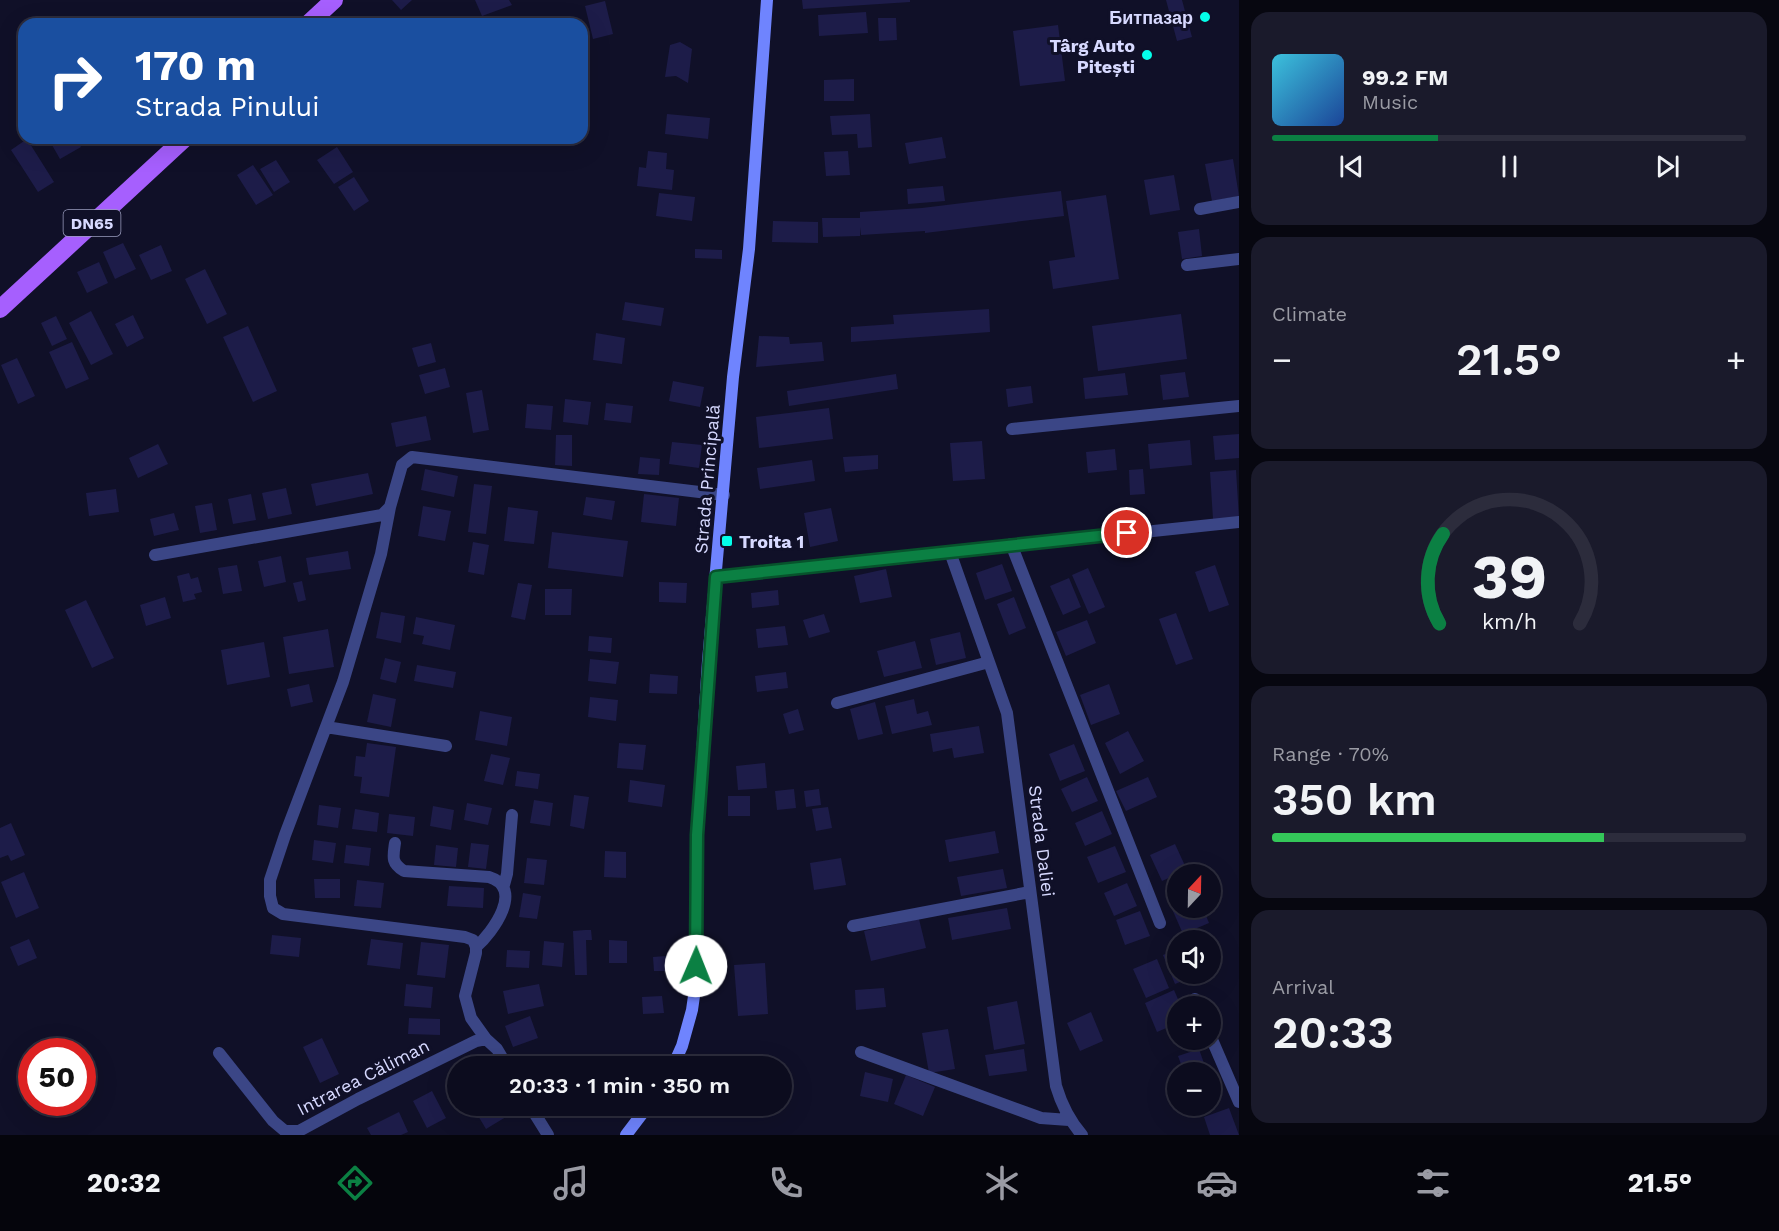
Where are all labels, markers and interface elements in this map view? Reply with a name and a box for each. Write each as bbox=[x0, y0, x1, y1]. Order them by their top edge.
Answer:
place label: Битпазар bbox=[1109, 7, 1193, 28]
marker: Битпазар bbox=[1198, 10, 1212, 24]
place label: Târg Auto Pitești bbox=[1050, 35, 1135, 77]
text: 170 m bbox=[135, 41, 256, 90]
icon: right bbox=[36, 42, 114, 120]
marker: Târg Auto Pitești bbox=[1140, 48, 1154, 62]
text: 99.2 FM bbox=[1362, 65, 1448, 90]
text: Music bbox=[1362, 90, 1418, 114]
text: Strada Pinului bbox=[135, 91, 319, 123]
icon: previous bbox=[1335, 150, 1368, 183]
icon: pause bbox=[1493, 150, 1526, 183]
icon: next bbox=[1651, 150, 1684, 183]
road number: DN65 bbox=[64, 210, 121, 236]
text: Climate bbox=[1272, 302, 1347, 326]
text: 21.5° bbox=[1456, 333, 1562, 386]
text: − bbox=[1272, 340, 1292, 379]
text: + bbox=[1726, 340, 1746, 379]
street label: Strada Principală bbox=[690, 403, 724, 555]
pin bbox=[1101, 507, 1152, 558]
icon: arrive bbox=[1110, 516, 1143, 549]
place label: Troita 1 bbox=[739, 531, 804, 552]
marker: Troita 1 bbox=[720, 534, 734, 548]
text: 39 bbox=[1471, 541, 1547, 614]
text: km/h bbox=[1481, 610, 1537, 635]
text: Range · 70% bbox=[1272, 742, 1389, 766]
text: 350 km bbox=[1272, 773, 1437, 826]
street label: Strada Daliei bbox=[1025, 784, 1059, 898]
north arrow bbox=[1167, 864, 1221, 918]
map controls bbox=[1167, 864, 1221, 1116]
button: sound bbox=[1167, 930, 1221, 984]
position arrow bbox=[664, 934, 728, 998]
text: Arrival bbox=[1272, 975, 1334, 999]
button: + bbox=[1167, 996, 1221, 1050]
text: 20:33 bbox=[1272, 1006, 1394, 1059]
street label: Intrarea Căliman bbox=[293, 1035, 433, 1119]
speed limit sign: 50 bbox=[18, 1038, 96, 1116]
button: − bbox=[1167, 1062, 1221, 1116]
text: 20:33 · 1 min · 350 m bbox=[509, 1073, 730, 1098]
icon: directions bbox=[334, 1162, 376, 1204]
icon: music bbox=[550, 1162, 592, 1204]
icon: phone bbox=[765, 1162, 807, 1204]
icon: climate bbox=[981, 1162, 1023, 1204]
icon: car bbox=[1196, 1162, 1238, 1204]
icon: filters bbox=[1412, 1162, 1454, 1204]
text: 20:32 bbox=[87, 1167, 161, 1199]
text: 21.5° bbox=[1627, 1167, 1692, 1199]

